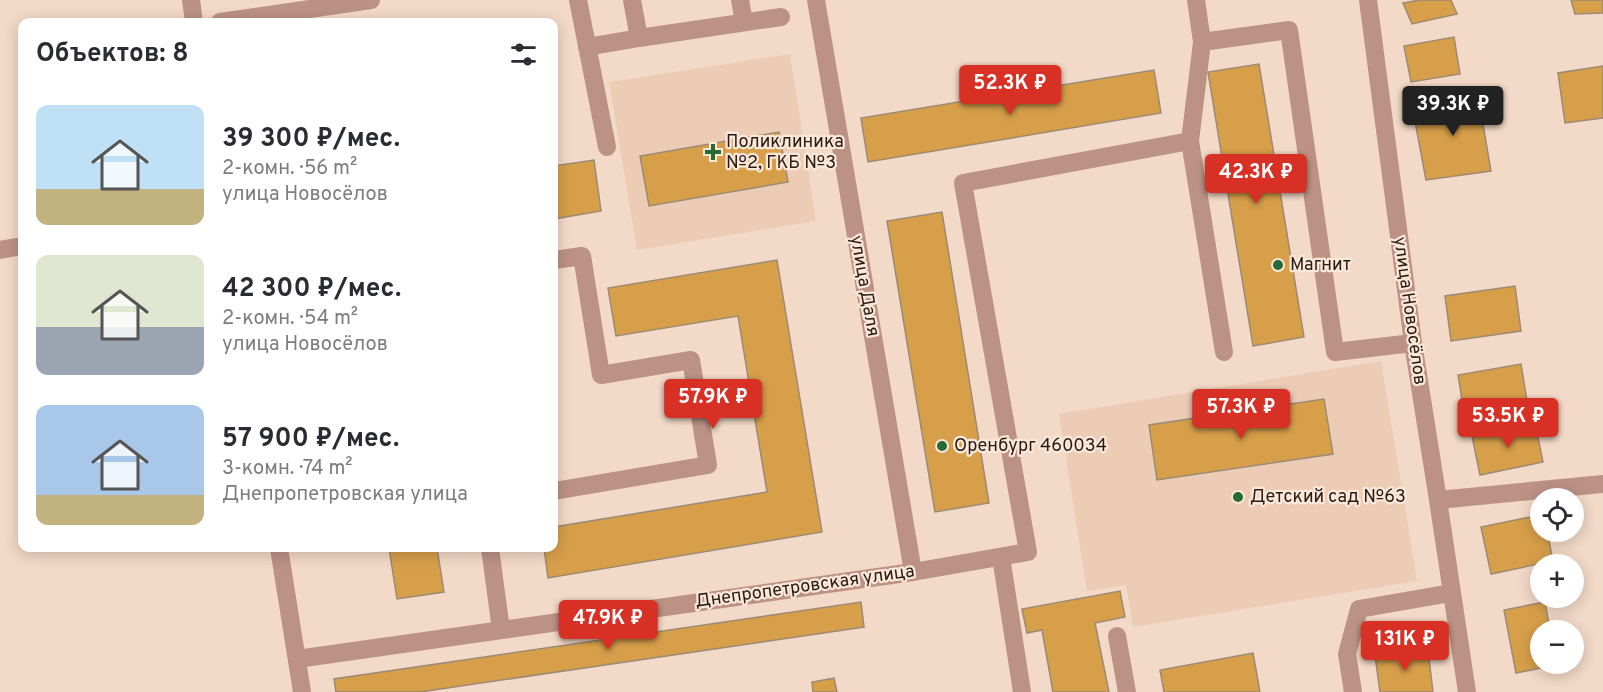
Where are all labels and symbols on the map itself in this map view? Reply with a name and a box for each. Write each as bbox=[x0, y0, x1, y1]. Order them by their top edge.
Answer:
pin: 52.3K ₽ bbox=[955, 65, 1065, 116]
pin: 39.3K ₽ bbox=[1398, 86, 1508, 137]
place label: Поликлиника №2, ГКБ №3 bbox=[726, 131, 844, 175]
marker: Поликлиника №2, ГКБ №3 bbox=[704, 143, 722, 161]
pin: 42.3K ₽ bbox=[1201, 154, 1311, 205]
street label: улица Даля bbox=[844, 234, 884, 338]
street label: улица Новосёлов bbox=[1387, 235, 1431, 387]
place label: Магнит bbox=[1290, 254, 1351, 277]
marker: Магнит bbox=[1271, 258, 1285, 272]
pin: 57.9K ₽ bbox=[658, 379, 768, 430]
pin: 57.3K ₽ bbox=[1186, 389, 1296, 440]
pin: 53.5K ₽ bbox=[1453, 398, 1563, 449]
place label: Оренбург 460034 bbox=[954, 435, 1107, 458]
marker: Оренбург 460034 bbox=[935, 439, 949, 453]
place label: Детский сад №63 bbox=[1250, 486, 1406, 509]
marker: Детский сад №63 bbox=[1231, 490, 1245, 504]
street label: Днепропетровская улица bbox=[694, 560, 916, 614]
pin: 47.9K ₽ bbox=[553, 600, 663, 651]
pin: 131K ₽ bbox=[1356, 621, 1454, 672]

